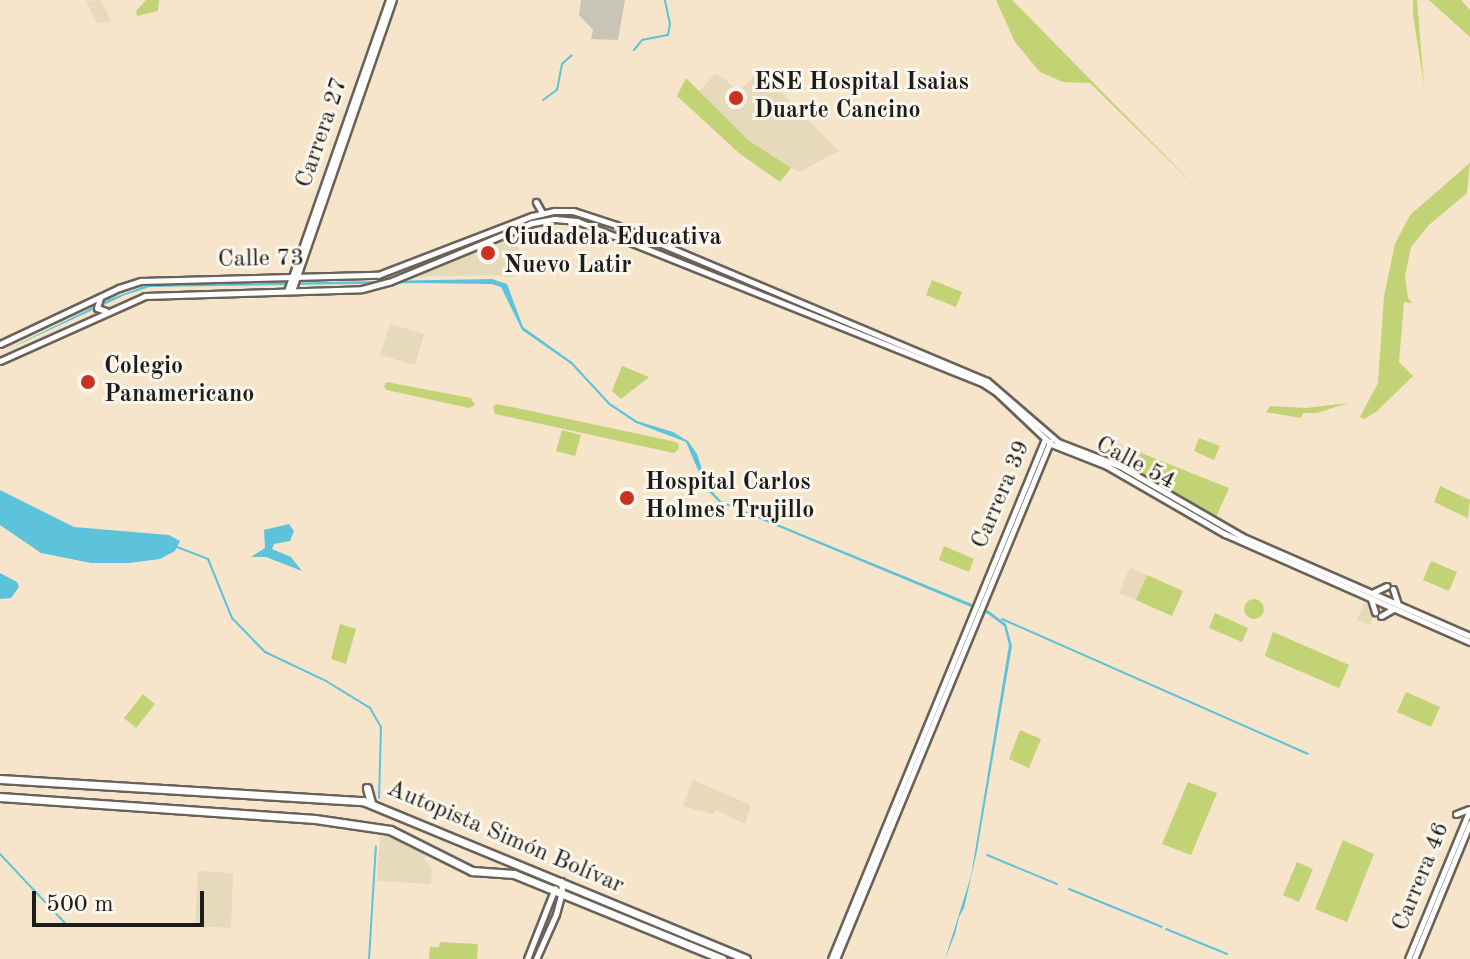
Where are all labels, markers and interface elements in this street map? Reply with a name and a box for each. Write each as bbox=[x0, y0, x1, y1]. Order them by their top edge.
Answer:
place label: ESE Hospital Isaias Duarte Cancino bbox=[754, 70, 969, 126]
street label: Carrera 27 bbox=[291, 74, 355, 192]
marker: ESE Hospital Isaias Duarte Cancino bbox=[725, 87, 747, 109]
place label: Ciudadela Educativa Nuevo Latir bbox=[504, 225, 722, 281]
marker: Ciudadela Educativa Nuevo Latir bbox=[479, 244, 497, 262]
street label: Calle 73 bbox=[218, 245, 304, 275]
place label: Colegio Panamericano bbox=[104, 354, 254, 410]
marker: Colegio Panamericano bbox=[79, 373, 97, 391]
street label: Calle 54 bbox=[1090, 431, 1180, 497]
street label: Carrera 39 bbox=[966, 436, 1038, 554]
place label: Hospital Carlos Holmes Trujillo bbox=[645, 470, 814, 526]
marker: Hospital Carlos Holmes Trujillo bbox=[616, 487, 638, 509]
street label: Autopista Simón Bolívar bbox=[382, 775, 628, 901]
street label: Carrera 46 bbox=[1387, 818, 1457, 936]
scale bar bbox=[36, 875, 208, 925]
text: 500 m bbox=[46, 893, 114, 917]

